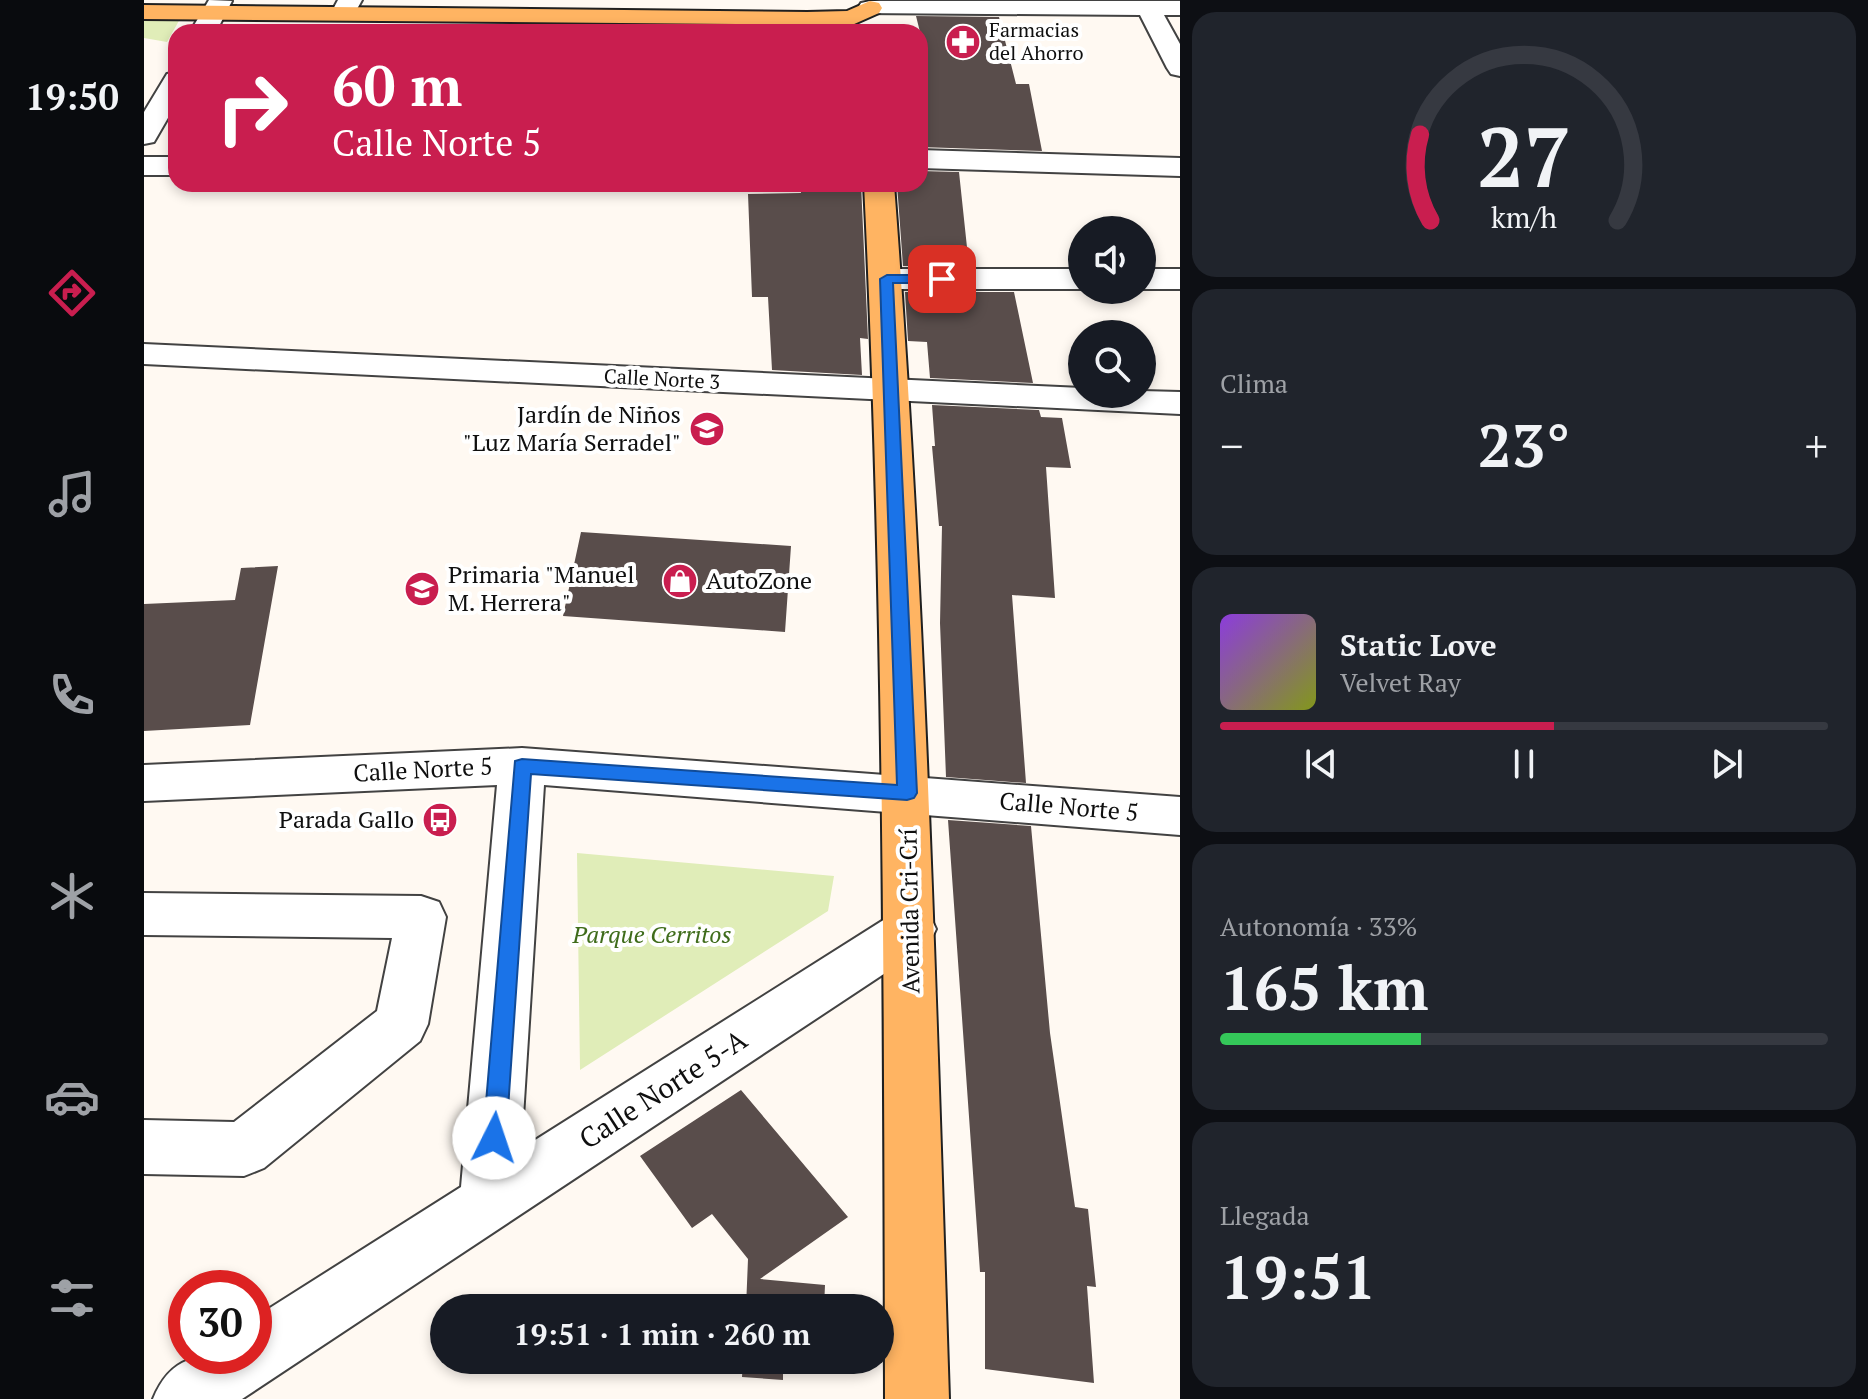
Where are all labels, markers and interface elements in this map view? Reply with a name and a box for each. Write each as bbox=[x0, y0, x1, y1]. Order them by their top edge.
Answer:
place label: Farmacias del Ahorro bbox=[989, 16, 1084, 66]
pharmacy icon: Farmacias del Ahorro bbox=[944, 23, 982, 61]
text: 60 m bbox=[332, 48, 462, 122]
icon: right bbox=[200, 56, 304, 160]
text: 19:50 bbox=[25, 73, 119, 120]
text: 27 bbox=[1477, 100, 1571, 210]
text: Calle Norte 5 bbox=[332, 119, 541, 166]
text: km/h bbox=[1491, 198, 1557, 236]
map controls bbox=[1068, 216, 1156, 408]
button: sound bbox=[1068, 216, 1156, 304]
pin bbox=[908, 245, 976, 313]
icon: arrive bbox=[920, 257, 964, 301]
icon: directions bbox=[44, 265, 100, 321]
button: search bbox=[1068, 320, 1156, 408]
street label: Calle Norte 3 bbox=[603, 362, 721, 395]
text: Clima bbox=[1220, 366, 1288, 400]
place label: Jardín de Niños "Luz María Serradel" bbox=[463, 398, 681, 458]
text: 23° bbox=[1478, 405, 1570, 484]
school or university icon: Jardín de Niños "Luz María Serradel" bbox=[688, 410, 726, 448]
text: − bbox=[1220, 416, 1243, 475]
text: + bbox=[1805, 416, 1828, 475]
icon: music bbox=[44, 466, 100, 522]
place label: Primaria "Manuel M. Herrera" bbox=[448, 558, 634, 618]
shop icon: AutoZone bbox=[661, 562, 699, 600]
place label: AutoZone bbox=[706, 564, 812, 596]
school or university icon: Primaria "Manuel M. Herrera" bbox=[403, 570, 441, 608]
text: Static Love bbox=[1340, 625, 1497, 665]
text: Velvet Ray bbox=[1340, 665, 1461, 699]
icon: phone bbox=[44, 667, 100, 723]
icon: previous bbox=[1299, 742, 1343, 786]
icon: pause bbox=[1502, 742, 1546, 786]
icon: next bbox=[1705, 742, 1749, 786]
street label: Calle Norte 5 bbox=[352, 749, 493, 789]
street label: Calle Norte 5 bbox=[998, 784, 1140, 828]
bus stop icon: Parada Gallo bbox=[421, 801, 459, 839]
place label: Parada Gallo bbox=[279, 803, 414, 835]
street label: Avenida Cri-Crí bbox=[892, 828, 926, 994]
icon: climate bbox=[44, 868, 100, 924]
text: Autonomía · 33% bbox=[1220, 909, 1418, 943]
park label: Parque Cerritos bbox=[571, 918, 732, 950]
text: 165 km bbox=[1220, 948, 1428, 1027]
street label: Calle Norte 5-A bbox=[572, 1020, 754, 1157]
icon: car bbox=[44, 1069, 100, 1125]
position arrow bbox=[452, 1096, 536, 1180]
text: Llegada bbox=[1220, 1198, 1310, 1232]
text: 19:51 bbox=[1220, 1237, 1376, 1316]
icon: filters bbox=[44, 1270, 100, 1326]
speed limit sign: 30 bbox=[168, 1270, 272, 1374]
text: 19:51 · 1 min · 260 m bbox=[514, 1314, 810, 1354]

